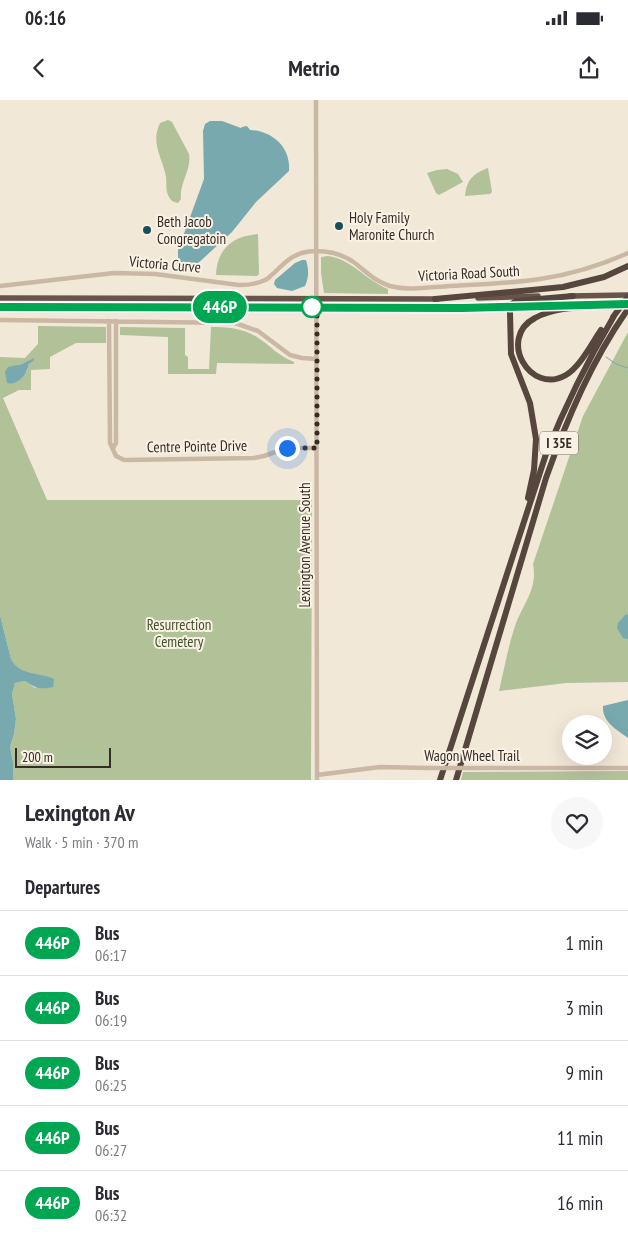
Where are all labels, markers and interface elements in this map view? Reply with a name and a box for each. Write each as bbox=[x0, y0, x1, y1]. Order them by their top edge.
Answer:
text: 06:16 bbox=[25, 6, 66, 30]
icon: back bbox=[25, 54, 53, 82]
text: Metrio bbox=[288, 54, 340, 82]
icon: share bbox=[575, 54, 603, 82]
place label: Holy Family Maronite Church bbox=[349, 208, 434, 244]
place label: Beth Jacob Congregatoin bbox=[157, 212, 226, 248]
marker: Holy Family Maronite Church bbox=[333, 220, 345, 232]
marker: Beth Jacob Congregatoin bbox=[141, 224, 153, 236]
street label: Victoria Curve bbox=[127, 251, 202, 277]
street label: Victoria Road South bbox=[417, 261, 520, 285]
line badge: 446P bbox=[185, 291, 255, 323]
text: 446P bbox=[203, 295, 237, 318]
unlabelled marker bbox=[301, 296, 323, 318]
road number: I 35E bbox=[540, 432, 578, 454]
street label: Centre Pointe Drive bbox=[147, 436, 247, 456]
your location bbox=[275, 436, 300, 461]
street label: Lexington Avenue South bbox=[295, 482, 314, 608]
park label: Resurrection Cemetery bbox=[147, 615, 211, 651]
map controls bbox=[562, 715, 612, 765]
button: layers bbox=[562, 715, 612, 765]
scale bar bbox=[15, 745, 111, 768]
street label: Wagon Wheel Trail bbox=[424, 746, 520, 765]
text: 200 m bbox=[22, 748, 53, 766]
text: Lexington Av bbox=[25, 797, 135, 828]
button: heart bbox=[551, 797, 603, 849]
text: Walk · 5 min · 370 m bbox=[25, 832, 138, 852]
text: Departures bbox=[25, 875, 100, 899]
text: Bus bbox=[95, 921, 119, 945]
text: 446P bbox=[35, 931, 70, 954]
text: 1 min bbox=[566, 931, 603, 955]
text: 06:17 bbox=[95, 945, 127, 965]
text: Bus bbox=[95, 986, 119, 1010]
text: 446P bbox=[35, 996, 70, 1019]
text: 3 min bbox=[566, 996, 603, 1020]
text: 06:19 bbox=[95, 1010, 127, 1030]
text: Bus bbox=[95, 1051, 119, 1075]
text: 446P bbox=[35, 1061, 70, 1084]
text: 9 min bbox=[566, 1061, 603, 1085]
text: 06:25 bbox=[95, 1075, 127, 1095]
text: Bus bbox=[95, 1116, 119, 1140]
text: 446P bbox=[35, 1126, 70, 1149]
text: 11 min bbox=[557, 1126, 603, 1150]
text: 06:27 bbox=[95, 1140, 127, 1160]
text: Bus bbox=[95, 1181, 119, 1205]
text: 446P bbox=[35, 1191, 70, 1214]
text: 16 min bbox=[557, 1191, 603, 1215]
text: 06:32 bbox=[95, 1205, 127, 1225]

